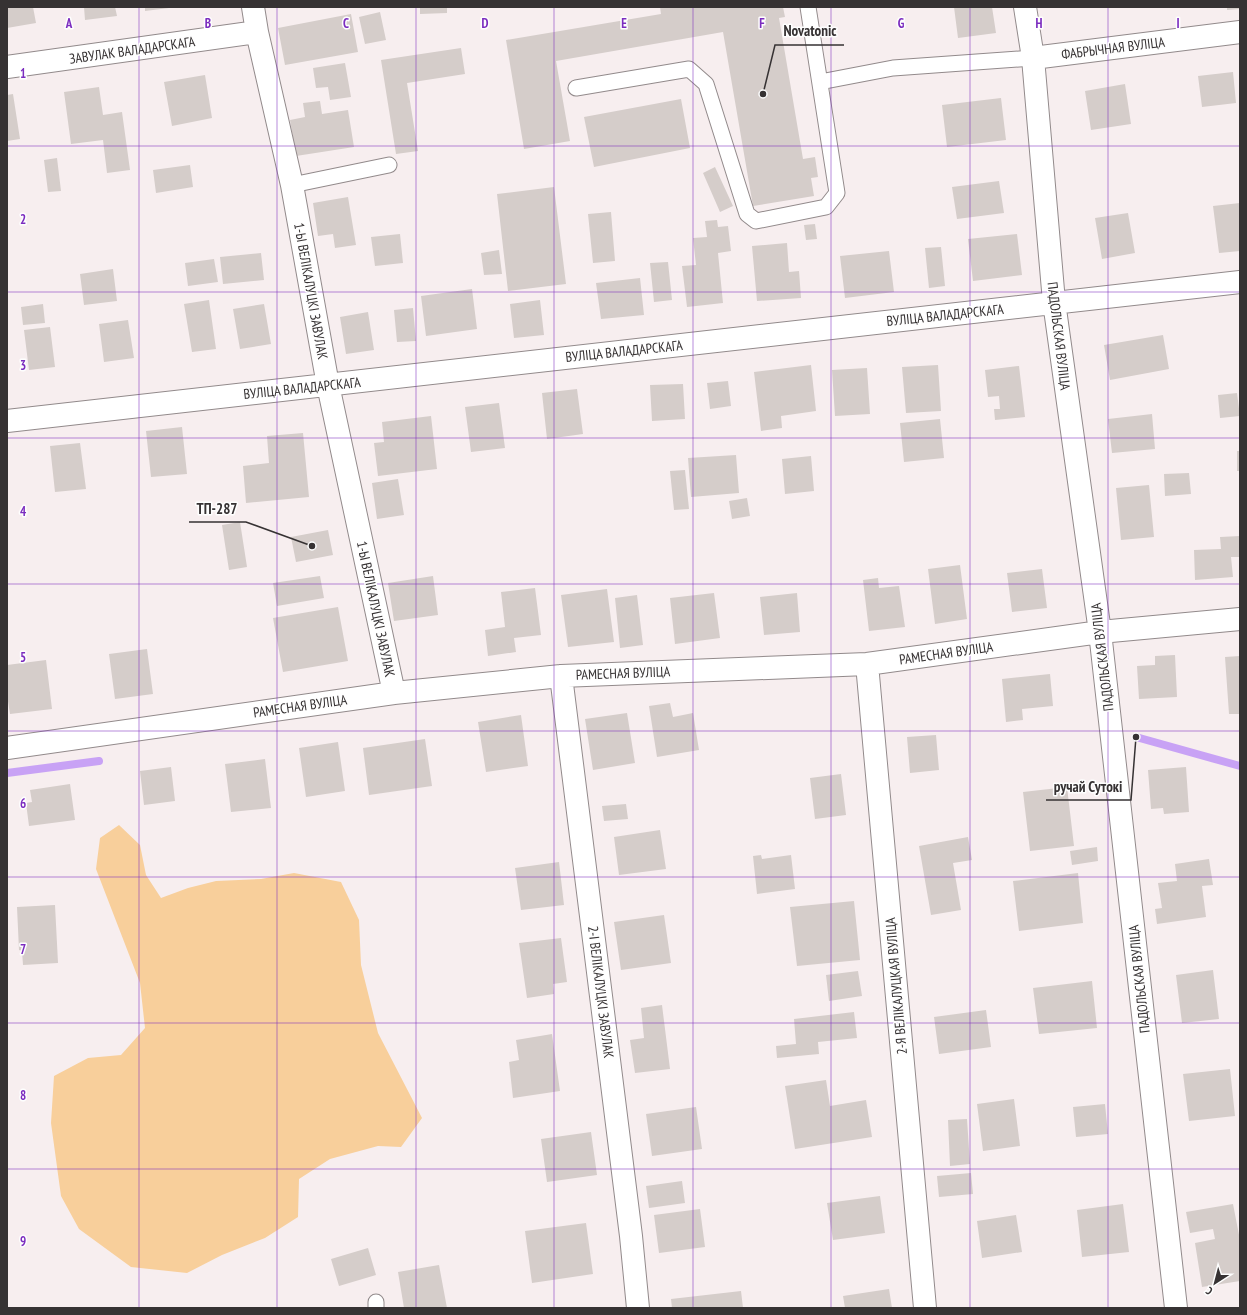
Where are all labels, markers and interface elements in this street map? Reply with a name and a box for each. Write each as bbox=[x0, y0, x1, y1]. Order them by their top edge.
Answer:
text: A bbox=[65, 15, 73, 32]
text: B bbox=[205, 15, 211, 32]
text: C bbox=[343, 15, 349, 32]
text: D bbox=[482, 15, 489, 32]
text: E bbox=[621, 15, 627, 32]
text: F bbox=[759, 15, 765, 32]
text: G bbox=[898, 15, 905, 32]
text: H bbox=[1036, 15, 1043, 32]
text: I bbox=[1176, 15, 1180, 32]
callout: Novatonic bbox=[775, 18, 844, 45]
text: Novatonic bbox=[783, 21, 837, 40]
street label: ЗАВУЛАК ВАЛАДАРСКАГА bbox=[68, 32, 196, 68]
street label: ФАБРЫЧНАЯ ВУЛІЦА bbox=[1060, 33, 1166, 63]
text: 1 bbox=[20, 65, 26, 82]
text: 2 bbox=[20, 211, 26, 228]
street label: 1-Ы ВЕЛІКАЛУЦКІ ЗАВУЛАК bbox=[290, 221, 332, 361]
street label: ПАДОЛЬСКАЯ ВУЛІЦА bbox=[1043, 281, 1075, 391]
street label: ВУЛІЦА ВАЛАДАРСКАГА bbox=[886, 300, 1005, 330]
street label: ВУЛІЦА ВАЛАДАРСКАГА bbox=[565, 336, 684, 366]
text: 3 bbox=[20, 357, 26, 374]
street label: ВУЛІЦА ВАЛАДАРСКАГА bbox=[243, 373, 362, 403]
callout: ТП-287 bbox=[189, 495, 246, 522]
text: ТП-287 bbox=[197, 499, 237, 518]
text: 4 bbox=[20, 503, 27, 520]
street label: 1-Ы ВЕЛІКАЛУЦКІ ЗАВУЛАК bbox=[353, 539, 399, 679]
street label: ПАДОЛЬСКАЯ ВУЛІЦА bbox=[1086, 602, 1118, 712]
street label: РАМЕСНАЯ ВУЛІЦА bbox=[898, 637, 994, 668]
text: 5 bbox=[20, 649, 26, 666]
street label: РАМЕСНАЯ ВУЛІЦА bbox=[575, 662, 671, 684]
street label: РАМЕСНАЯ ВУЛІЦА bbox=[252, 690, 348, 721]
callout: ручай Сутокі bbox=[1046, 773, 1131, 800]
text: ручай Сутокі bbox=[1054, 777, 1122, 796]
text: 6 bbox=[20, 795, 26, 812]
street label: 2-Я ВЕЛІКАЛУЦКАЯ ВУЛІЦА bbox=[881, 916, 911, 1055]
street label: ПАДОЛЬСКАЯ ВУЛІЦА bbox=[1124, 924, 1154, 1034]
street label: 2-І ВЕЛІКАЛУЦКІ ЗАВУЛАК bbox=[584, 925, 618, 1059]
text: 7 bbox=[20, 941, 26, 958]
text: 8 bbox=[20, 1087, 26, 1104]
text: 9 bbox=[20, 1233, 26, 1250]
north arrow bbox=[1195, 1263, 1235, 1303]
text: С bbox=[1203, 1284, 1215, 1298]

